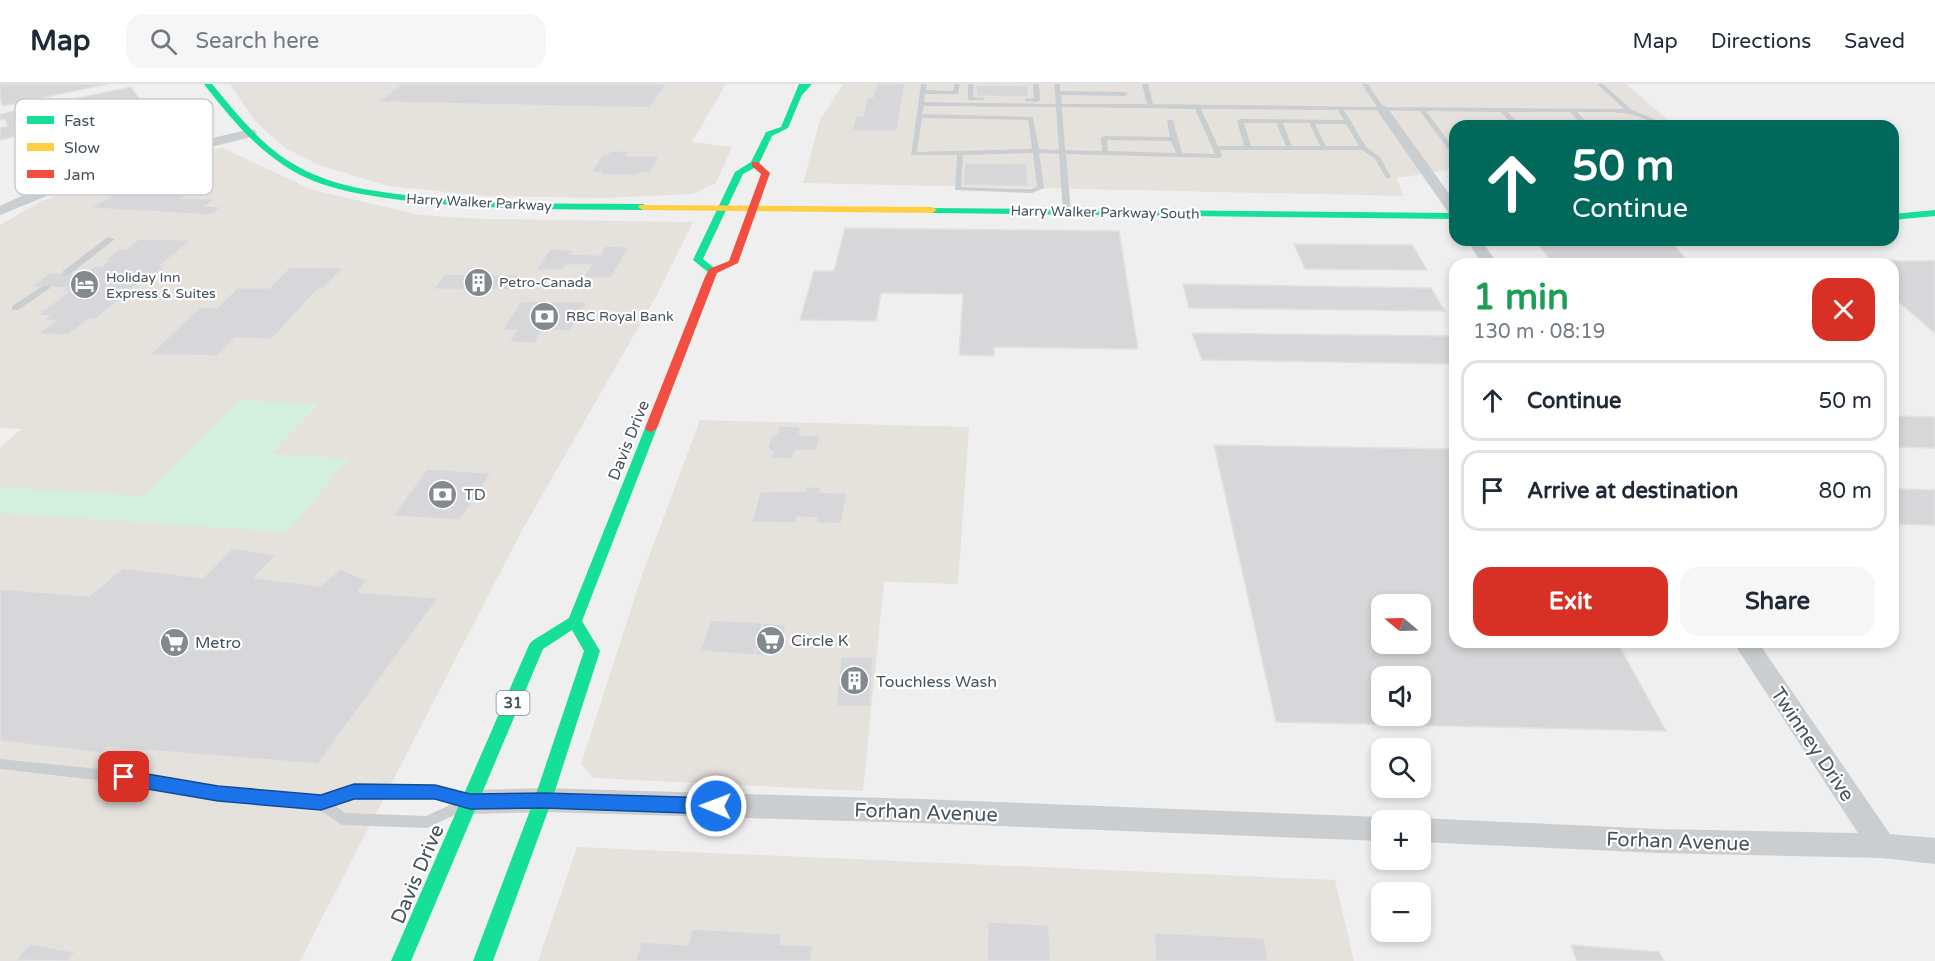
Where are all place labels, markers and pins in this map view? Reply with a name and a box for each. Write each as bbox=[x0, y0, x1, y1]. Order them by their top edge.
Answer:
building icon: Petro-Canada bbox=[462, 266, 494, 298]
hotel icon: Holiday Inn Express & Suites bbox=[69, 269, 101, 301]
place label: Holiday Inn Express & Suites bbox=[106, 269, 216, 302]
place label: Petro-Canada bbox=[499, 274, 592, 291]
bank icon: RBC Royal Bank bbox=[529, 300, 561, 332]
place label: RBC Royal Bank bbox=[566, 308, 674, 325]
bank icon: TD bbox=[427, 478, 459, 510]
place label: TD bbox=[464, 485, 486, 505]
supermarket icon: Circle K bbox=[754, 624, 786, 656]
supermarket icon: Metro bbox=[158, 626, 190, 658]
place label: Circle K bbox=[791, 631, 849, 651]
place label: Metro bbox=[195, 633, 241, 653]
building icon: Touchless Wash bbox=[839, 665, 871, 697]
place label: Touchless Wash bbox=[876, 672, 997, 692]
pin bbox=[98, 751, 149, 802]

